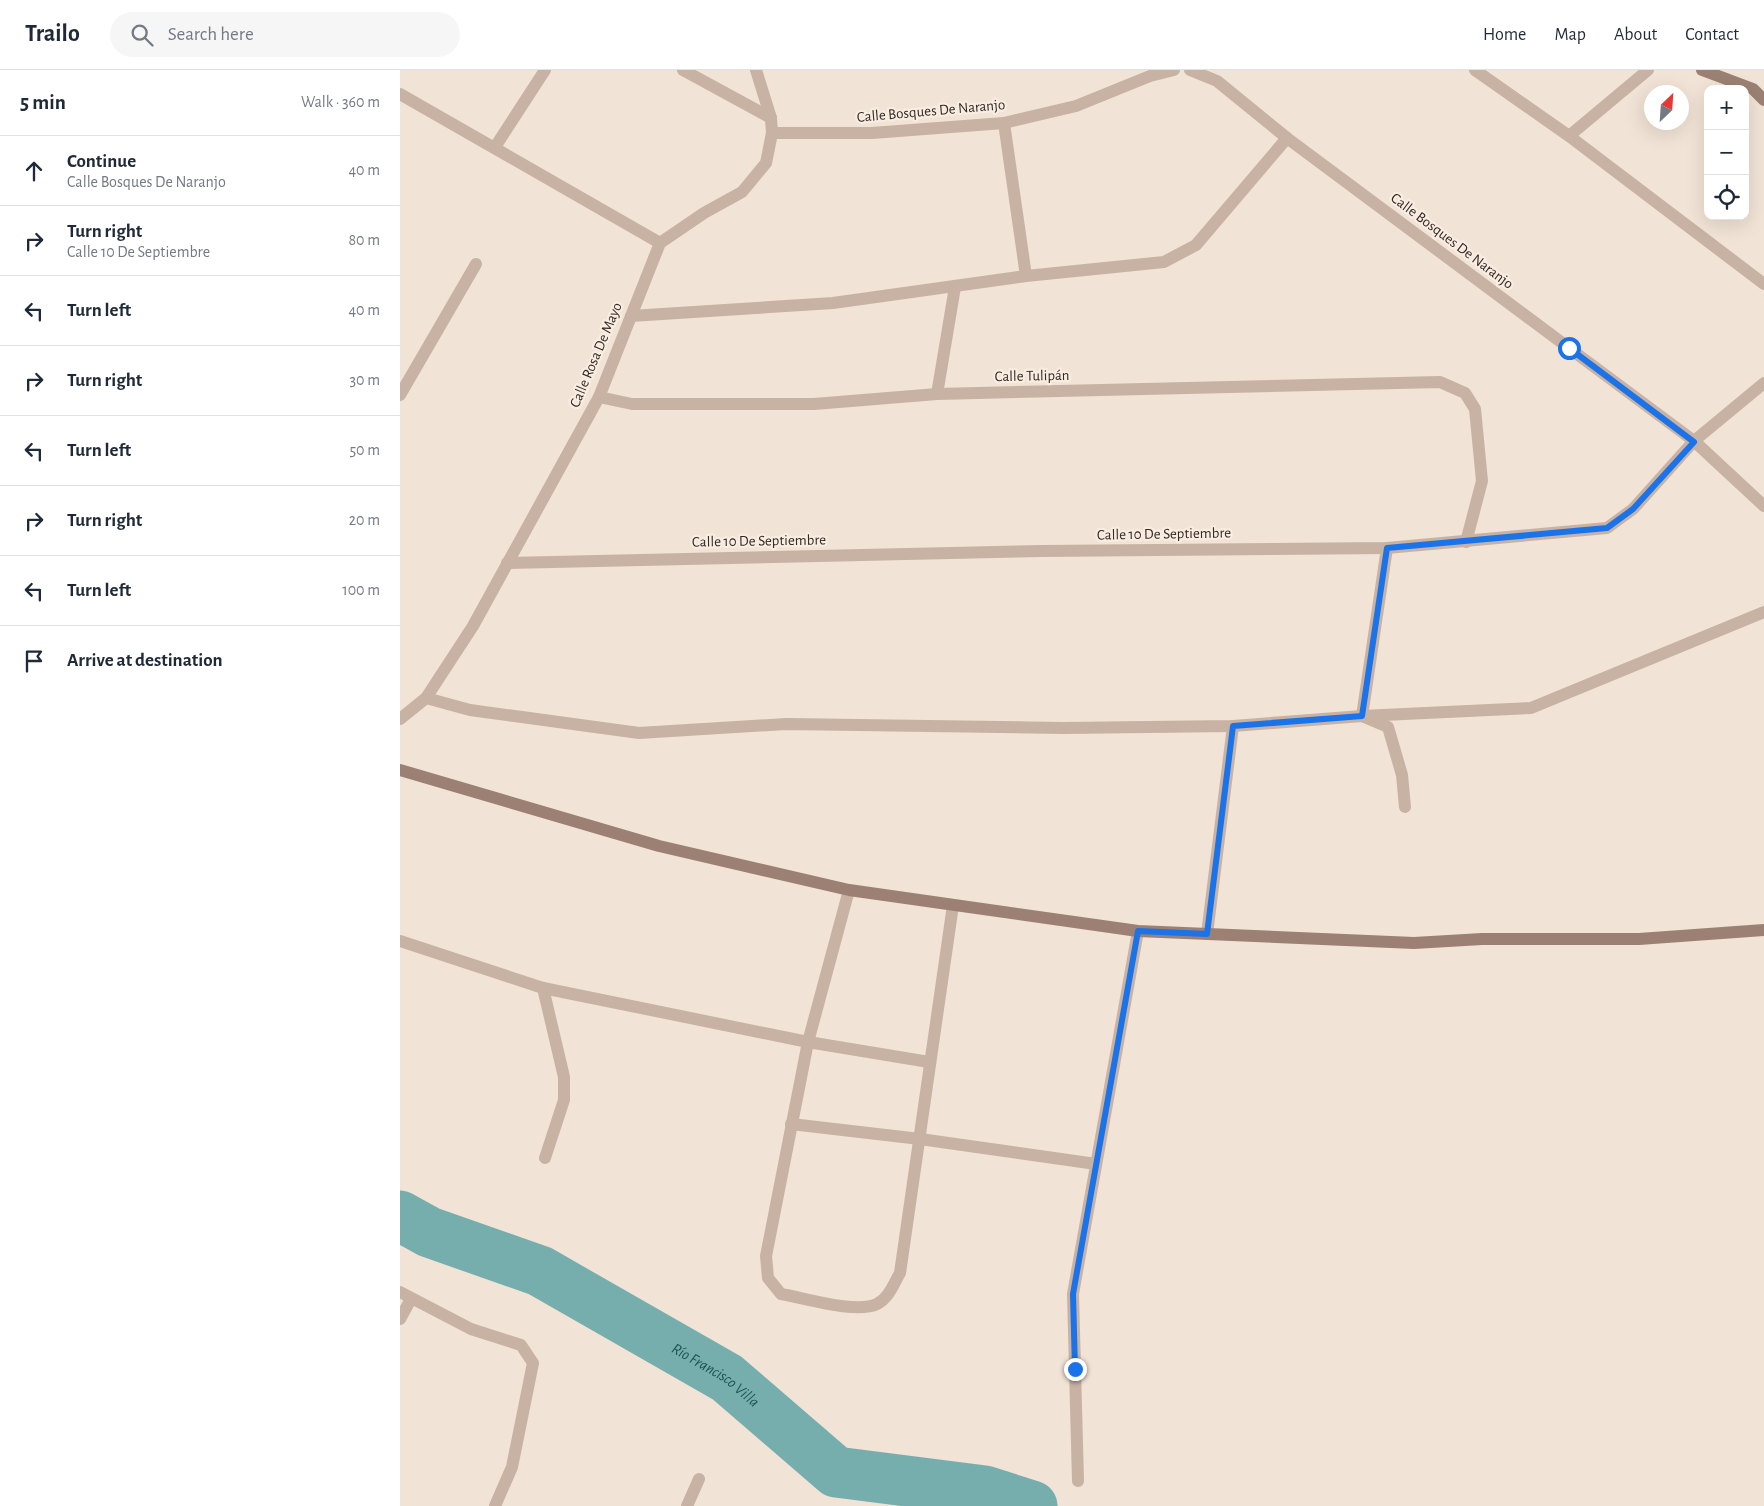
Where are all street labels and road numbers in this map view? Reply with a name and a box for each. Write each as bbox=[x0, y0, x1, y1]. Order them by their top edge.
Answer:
street label: Calle Bosques De Naranjo bbox=[856, 97, 1006, 125]
street label: Calle Bosques De Naranjo bbox=[1388, 190, 1516, 292]
street label: Calle Rosa De Mayo bbox=[567, 300, 625, 410]
street label: Calle Tulipán bbox=[994, 368, 1070, 384]
street label: Calle 10 De Septiembre bbox=[1097, 525, 1231, 543]
street label: Calle 10 De Septiembre bbox=[692, 532, 826, 550]

